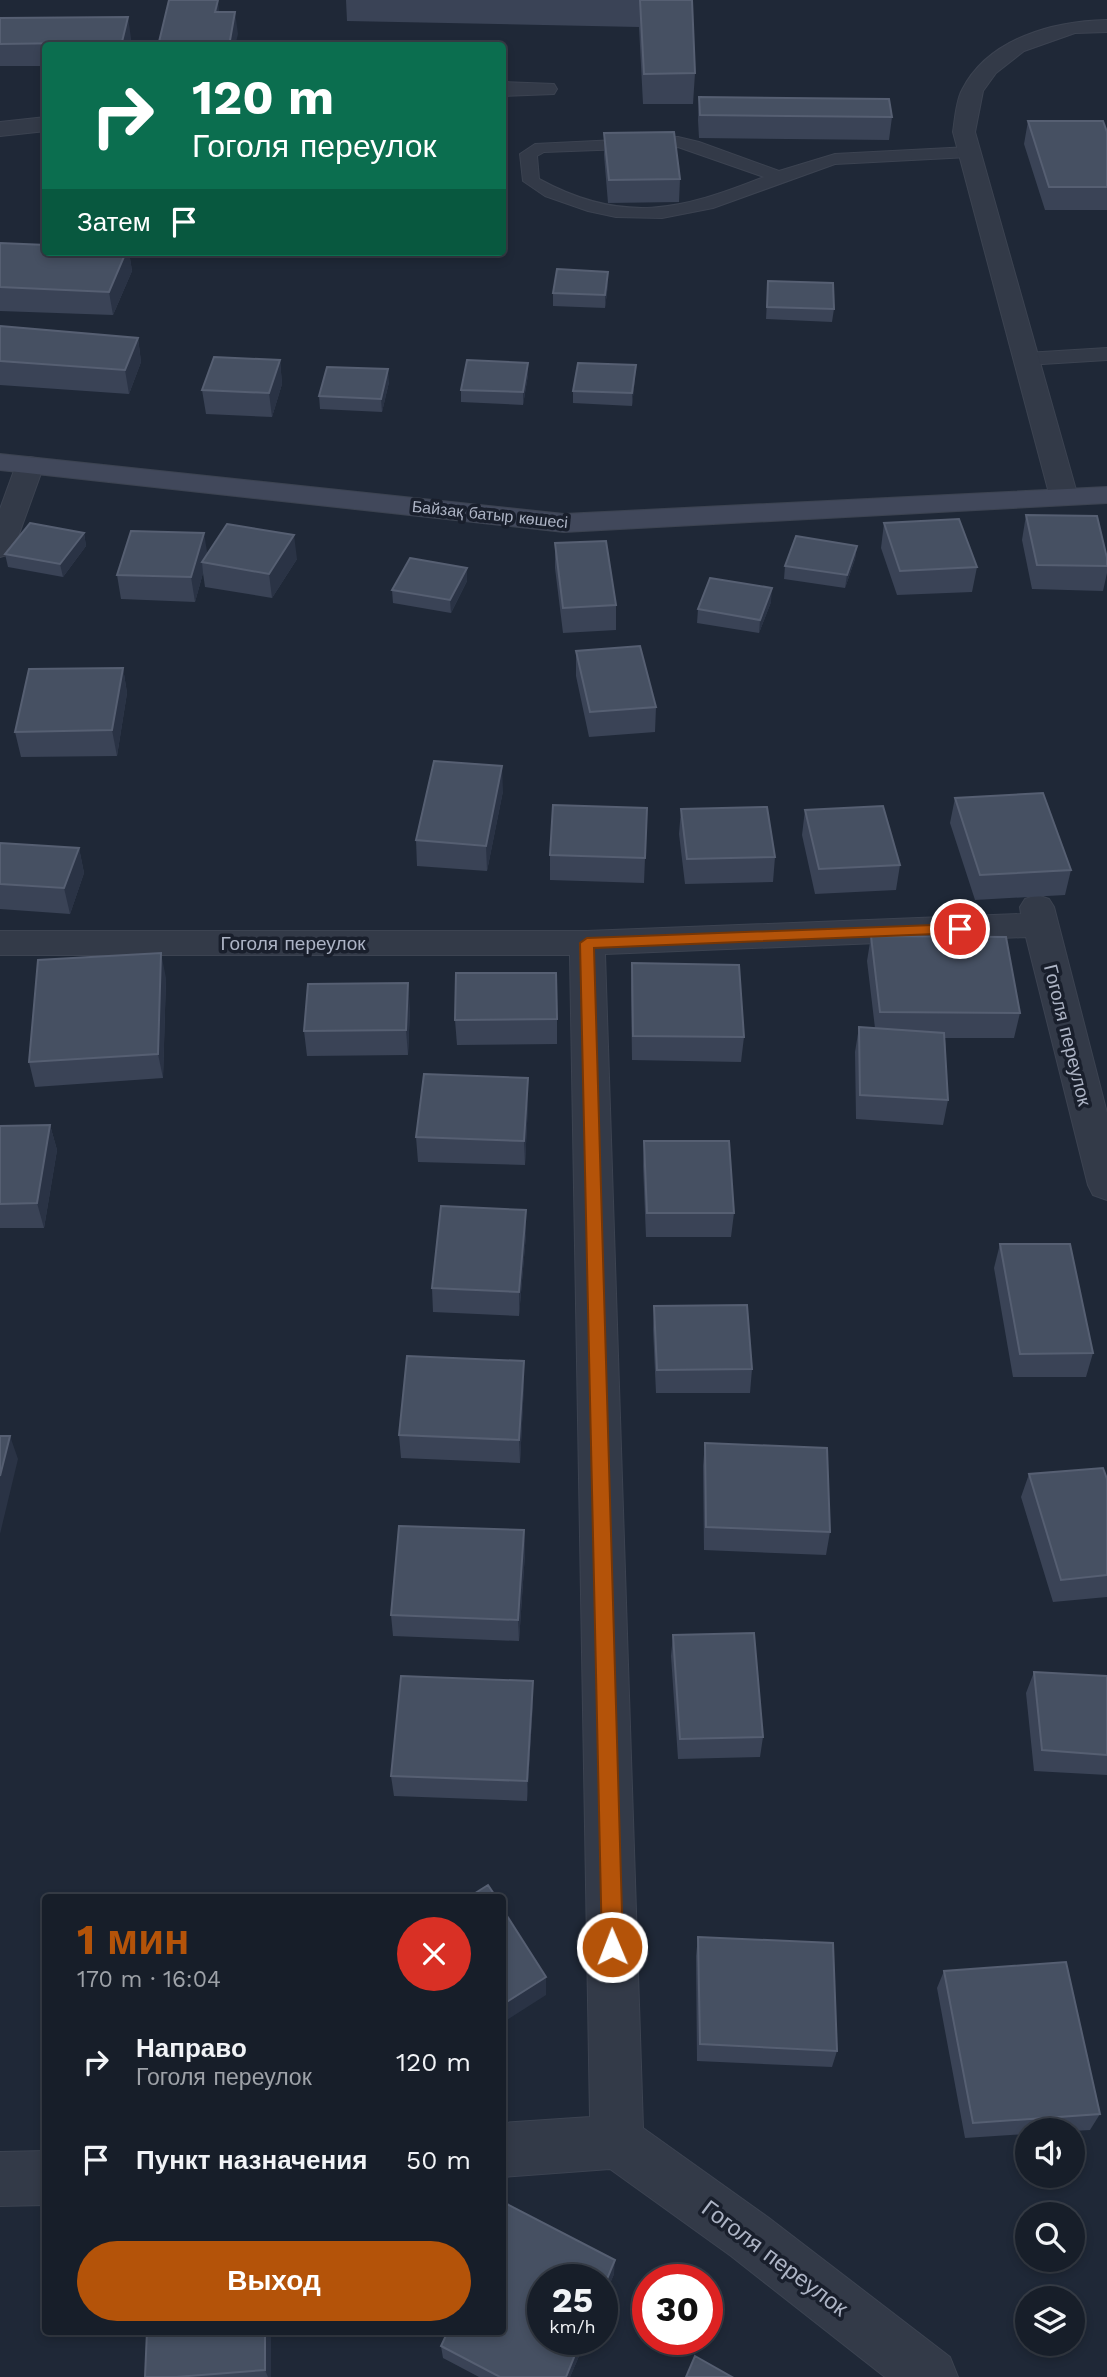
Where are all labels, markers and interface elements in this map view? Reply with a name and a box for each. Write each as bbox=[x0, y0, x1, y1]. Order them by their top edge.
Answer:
text: 120 m bbox=[192, 68, 334, 126]
icon: right bbox=[77, 70, 168, 161]
text: Гоголя переулок bbox=[192, 127, 436, 165]
icon: arrive bbox=[165, 203, 203, 241]
text: Затем bbox=[77, 207, 151, 237]
street label: Байзақ батыр көшесі bbox=[411, 497, 569, 532]
pin bbox=[930, 899, 990, 959]
icon: arrive bbox=[941, 910, 979, 948]
street label: Гоголя переулок bbox=[220, 932, 366, 955]
street label: Гоголя переулок bbox=[1039, 962, 1096, 1109]
position arrow bbox=[575, 1910, 649, 1984]
text: 1 мин bbox=[77, 1915, 189, 1964]
button: close bbox=[397, 1917, 471, 1991]
text: 170 m · 16:04 bbox=[77, 1966, 221, 1993]
text: Направо bbox=[136, 2033, 247, 2063]
icon: right bbox=[77, 2043, 115, 2081]
text: 120 m bbox=[396, 2047, 471, 2077]
text: Гоголя переулок bbox=[136, 2064, 312, 2091]
map controls bbox=[1015, 2118, 1085, 2356]
button: sound bbox=[1015, 2118, 1085, 2188]
icon: arrive bbox=[77, 2141, 115, 2179]
text: Пункт назначения bbox=[136, 2145, 367, 2175]
text: 50 m bbox=[406, 2145, 471, 2175]
street label: Гоголя переулок bbox=[696, 2195, 854, 2323]
button: search bbox=[1015, 2202, 1085, 2272]
button: Выход bbox=[77, 2241, 471, 2321]
speed limit sign: 30 bbox=[632, 2264, 723, 2355]
text: 25 bbox=[552, 2279, 593, 2321]
button: layers bbox=[1015, 2286, 1085, 2356]
text: km/h bbox=[549, 2316, 596, 2337]

